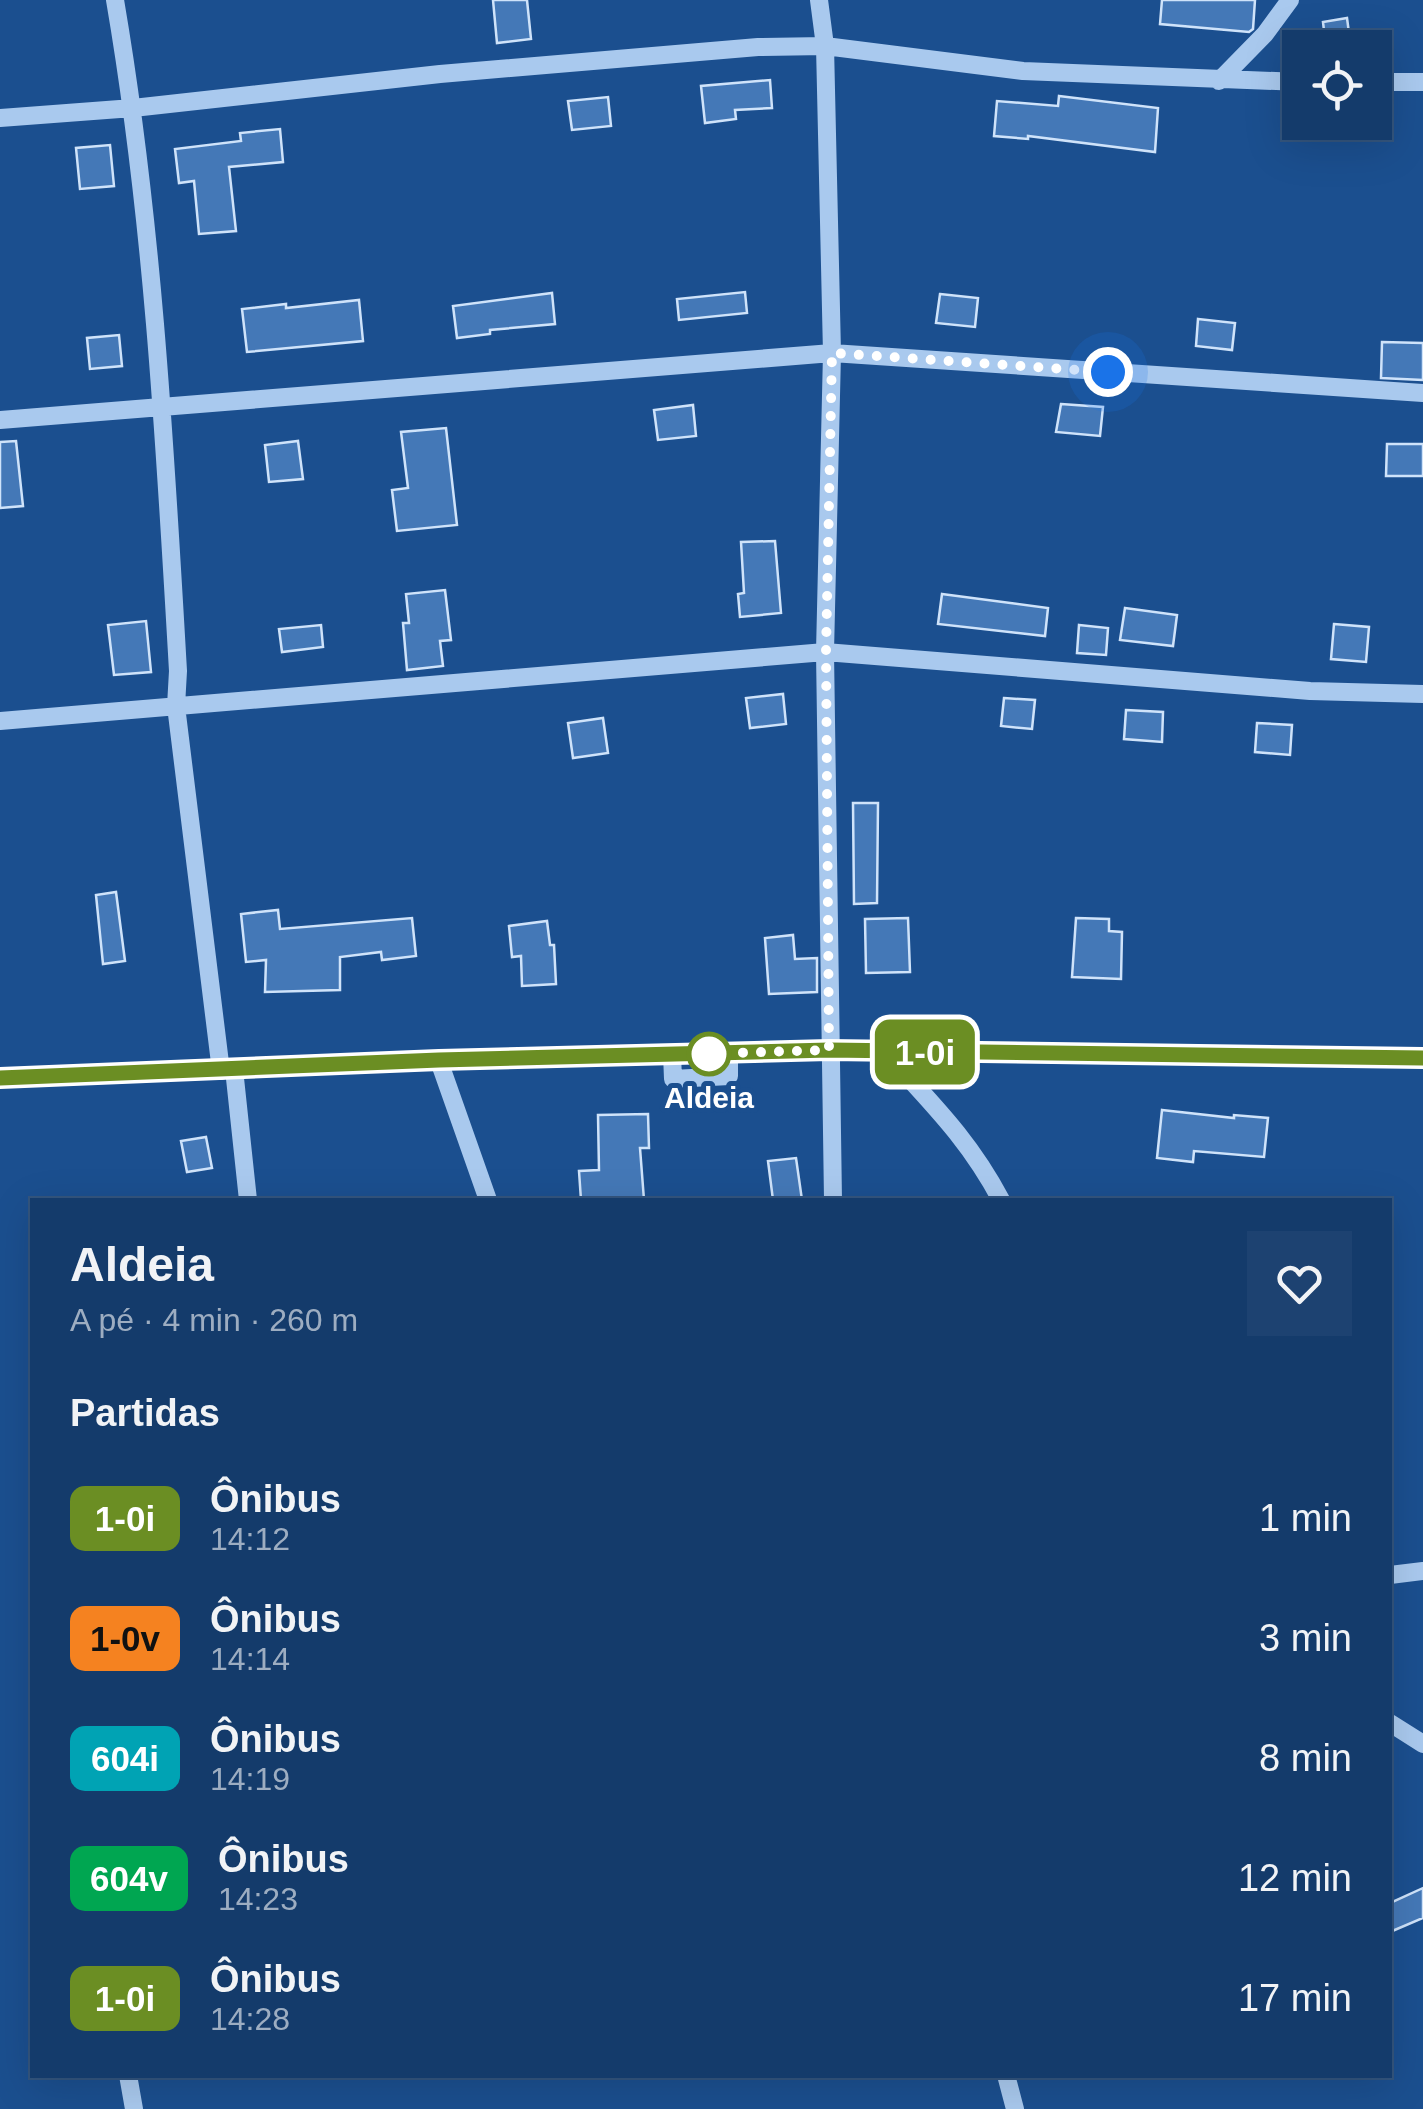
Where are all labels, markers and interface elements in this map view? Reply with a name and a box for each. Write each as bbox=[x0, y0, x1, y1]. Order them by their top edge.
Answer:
map controls bbox=[1282, 30, 1392, 140]
button: locate bbox=[1282, 30, 1392, 140]
your location bbox=[1083, 347, 1133, 397]
line badge: 1-0i bbox=[855, 1020, 995, 1084]
marker: Aldeia bbox=[688, 1033, 730, 1075]
text: 1-0i bbox=[895, 1033, 955, 1072]
place label: Aldeia bbox=[664, 1081, 754, 1114]
button: heart bbox=[1247, 1231, 1352, 1336]
text: Aldeia bbox=[70, 1238, 214, 1291]
text: A pé · 4 min · 260 m bbox=[70, 1302, 358, 1338]
text: Partidas bbox=[70, 1392, 220, 1434]
text: Ônibus bbox=[210, 1478, 341, 1520]
text: 1 min bbox=[1259, 1497, 1352, 1539]
text: 1-0i bbox=[95, 1499, 155, 1538]
text: 14:12 bbox=[210, 1521, 290, 1557]
text: Ônibus bbox=[210, 1598, 341, 1640]
text: 3 min bbox=[1259, 1617, 1352, 1659]
text: 1-0v bbox=[90, 1619, 160, 1658]
text: 14:14 bbox=[210, 1641, 290, 1677]
text: Ônibus bbox=[210, 1718, 341, 1760]
text: 8 min bbox=[1259, 1737, 1352, 1779]
text: 604i bbox=[91, 1739, 159, 1778]
text: 14:19 bbox=[210, 1761, 290, 1797]
text: Ônibus bbox=[218, 1838, 349, 1880]
text: 12 min bbox=[1238, 1857, 1352, 1899]
text: 604v bbox=[90, 1859, 168, 1898]
text: 14:23 bbox=[218, 1881, 298, 1917]
text: Ônibus bbox=[210, 1958, 341, 2000]
text: 17 min bbox=[1238, 1977, 1352, 2019]
text: 1-0i bbox=[95, 1979, 155, 2018]
text: 14:28 bbox=[210, 2001, 290, 2037]

